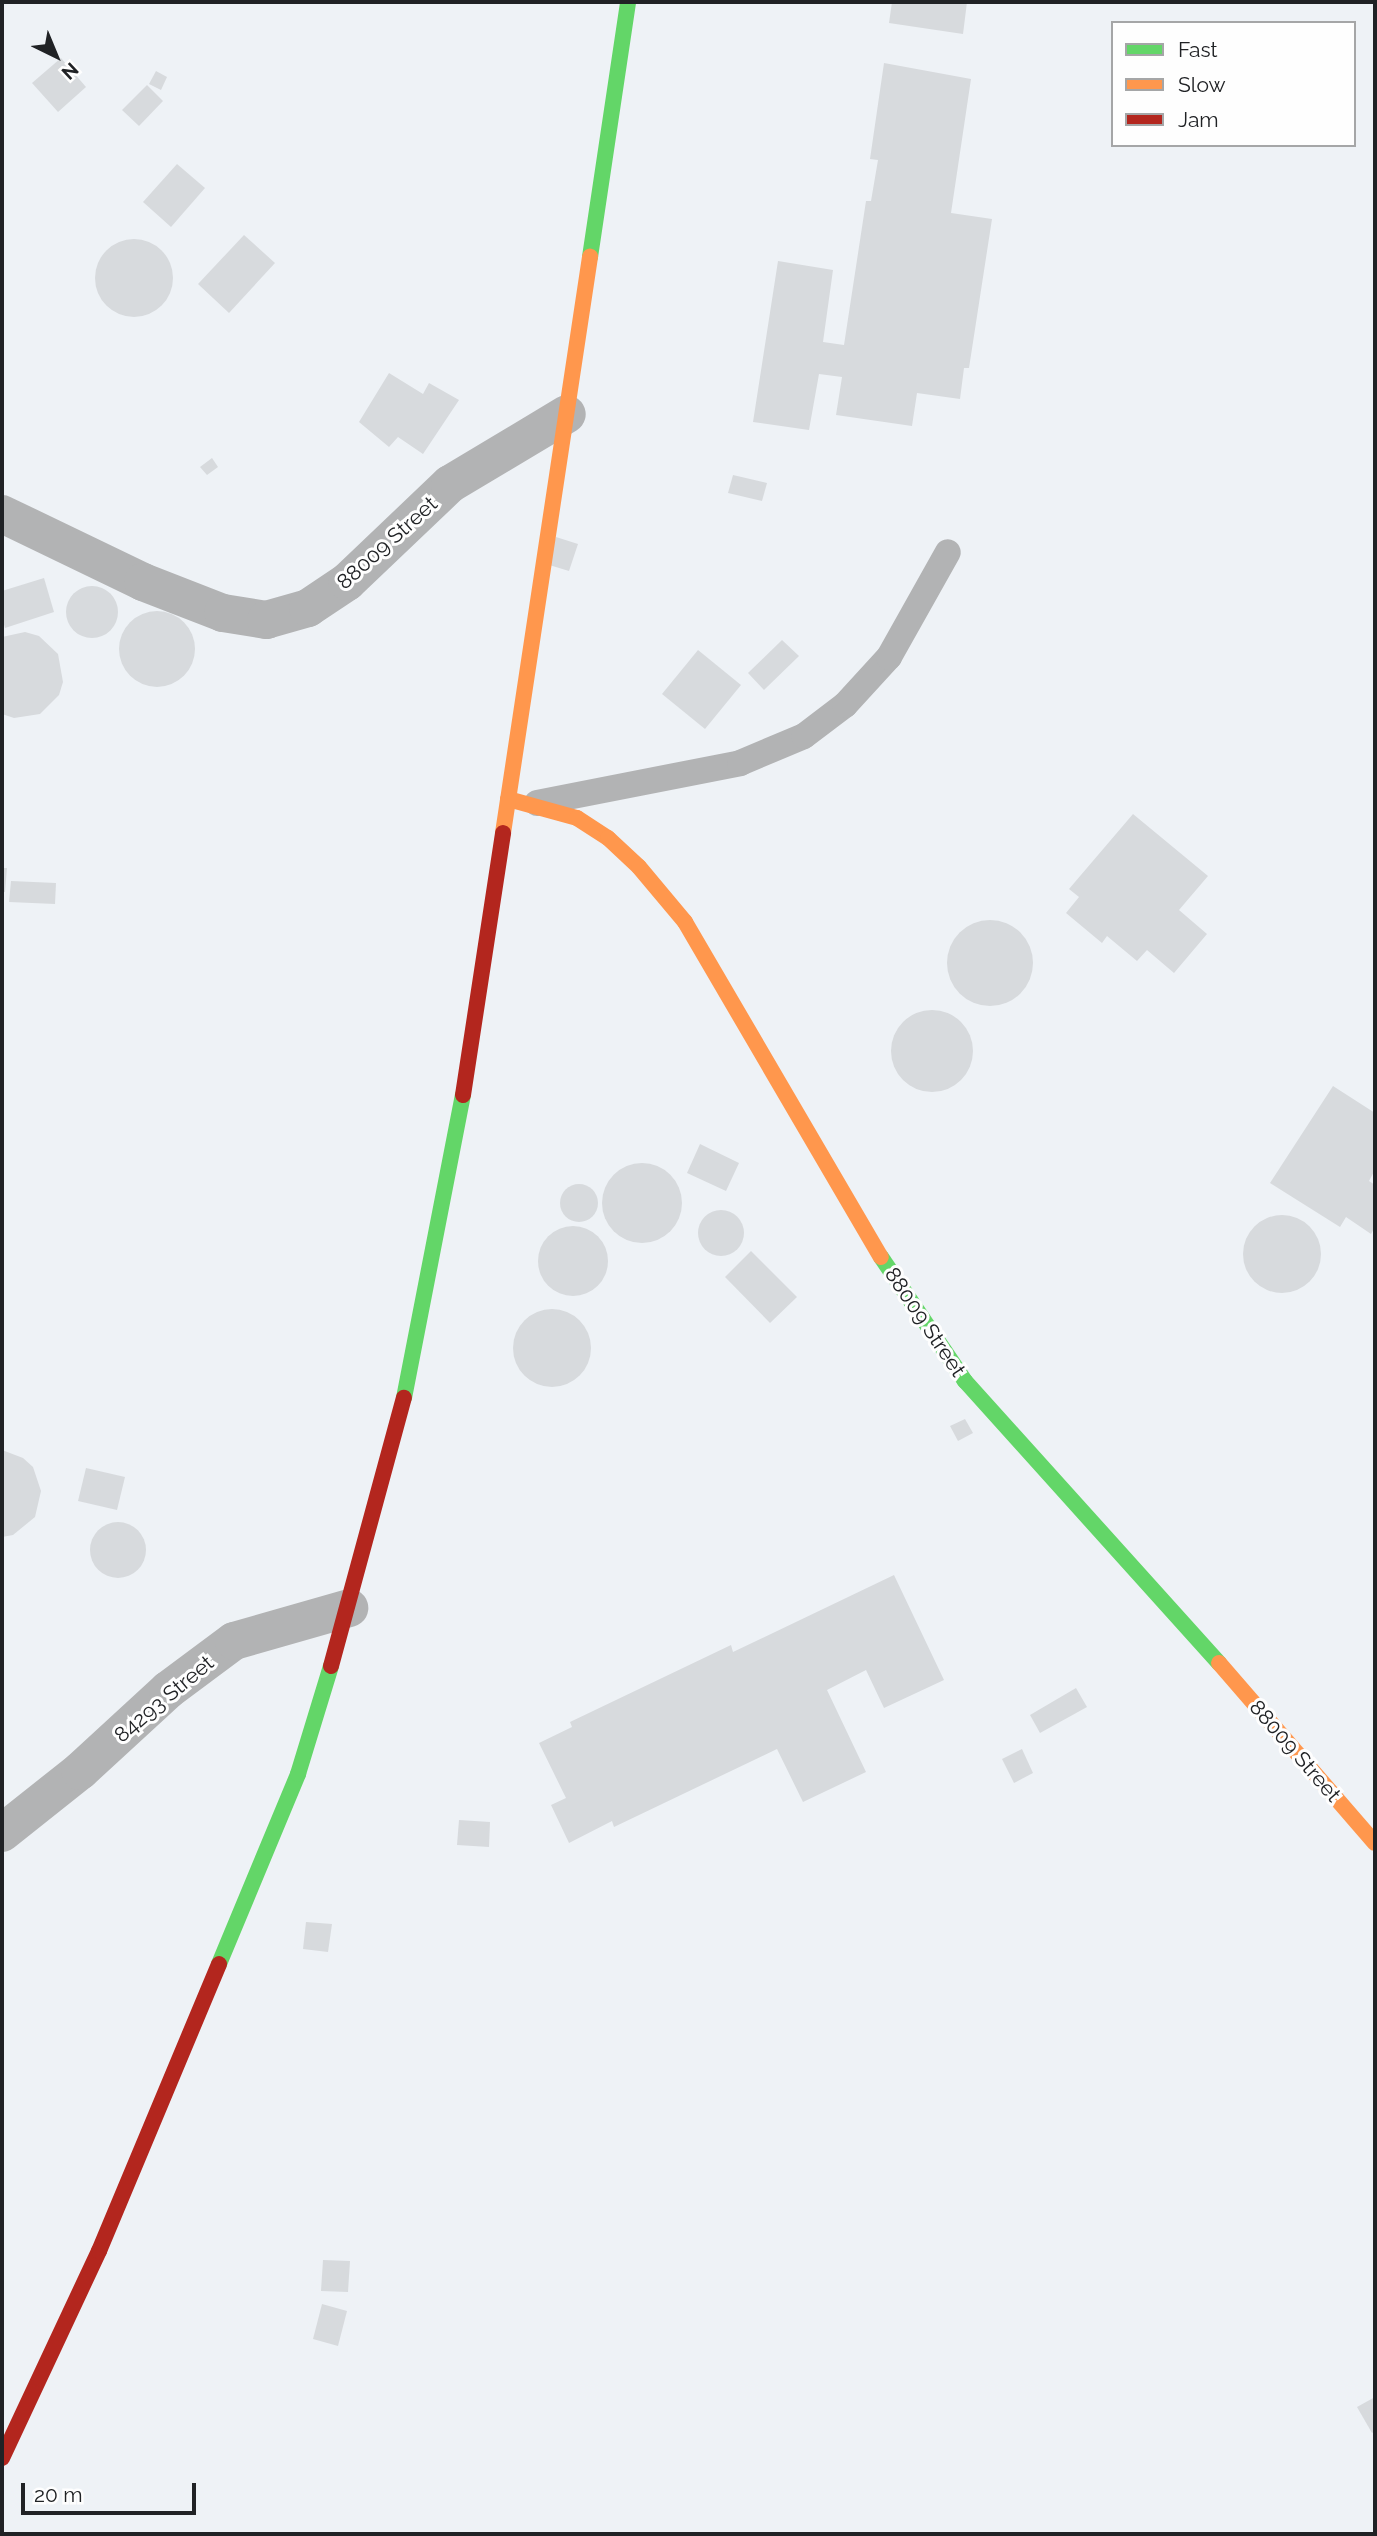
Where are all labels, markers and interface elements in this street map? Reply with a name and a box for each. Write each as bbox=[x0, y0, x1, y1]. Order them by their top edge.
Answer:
north arrow bbox=[21, 21, 91, 91]
legend bbox=[1111, 21, 1356, 147]
text: Fast bbox=[1178, 37, 1218, 62]
text: N bbox=[58, 58, 83, 84]
text: Slow bbox=[1178, 72, 1226, 97]
text: Jam bbox=[1178, 107, 1219, 132]
street label: 88009 Street bbox=[332, 491, 442, 595]
street label: 88009 Street bbox=[879, 1263, 971, 1381]
street label: 84293 Street bbox=[109, 1650, 219, 1748]
street label: 88009 Street bbox=[1244, 1695, 1346, 1807]
scale bar bbox=[24, 2470, 200, 2514]
text: 20 m bbox=[34, 2482, 82, 2507]

